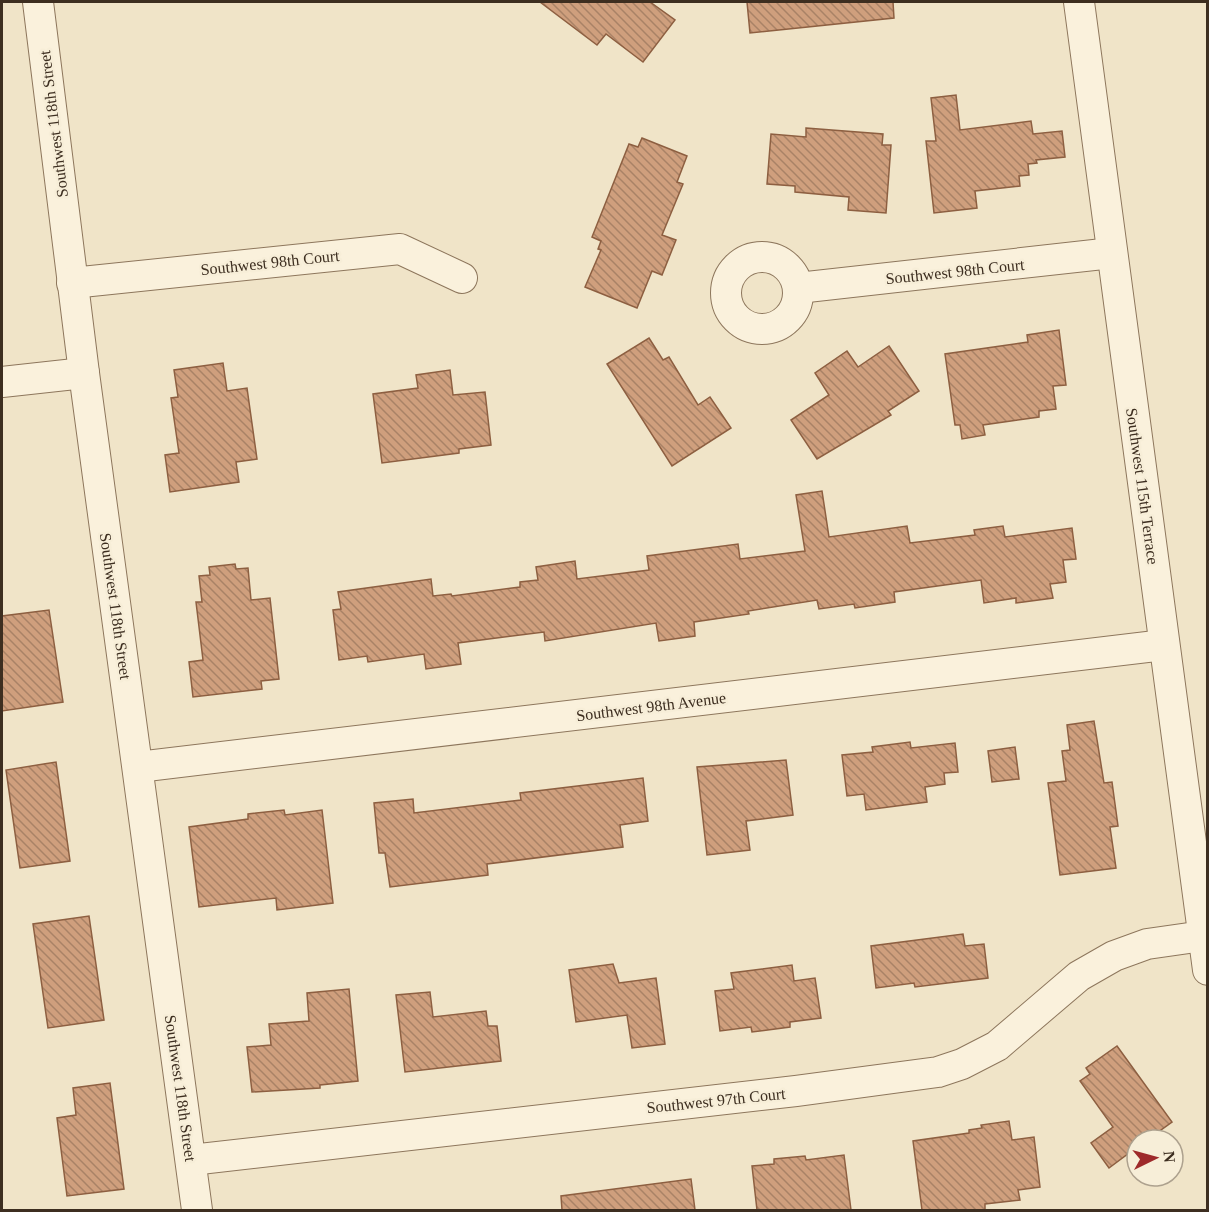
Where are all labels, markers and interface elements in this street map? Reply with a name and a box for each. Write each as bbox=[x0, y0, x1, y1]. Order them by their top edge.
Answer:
street label: Southwest 118th Street bbox=[36, 49, 71, 198]
street label: Southwest 98th Court bbox=[200, 247, 341, 278]
street label: Southwest 98th Court bbox=[885, 256, 1026, 287]
street label: Southwest 115th Terrace bbox=[1123, 407, 1162, 565]
street label: Southwest 118th Street bbox=[97, 532, 134, 681]
street label: Southwest 98th Avenue bbox=[575, 689, 727, 724]
street label: Southwest 118th Street bbox=[162, 1014, 199, 1163]
street label: Southwest 97th Court bbox=[646, 1085, 787, 1116]
north arrow bbox=[1125, 1128, 1185, 1188]
text: N bbox=[1160, 1150, 1178, 1164]

